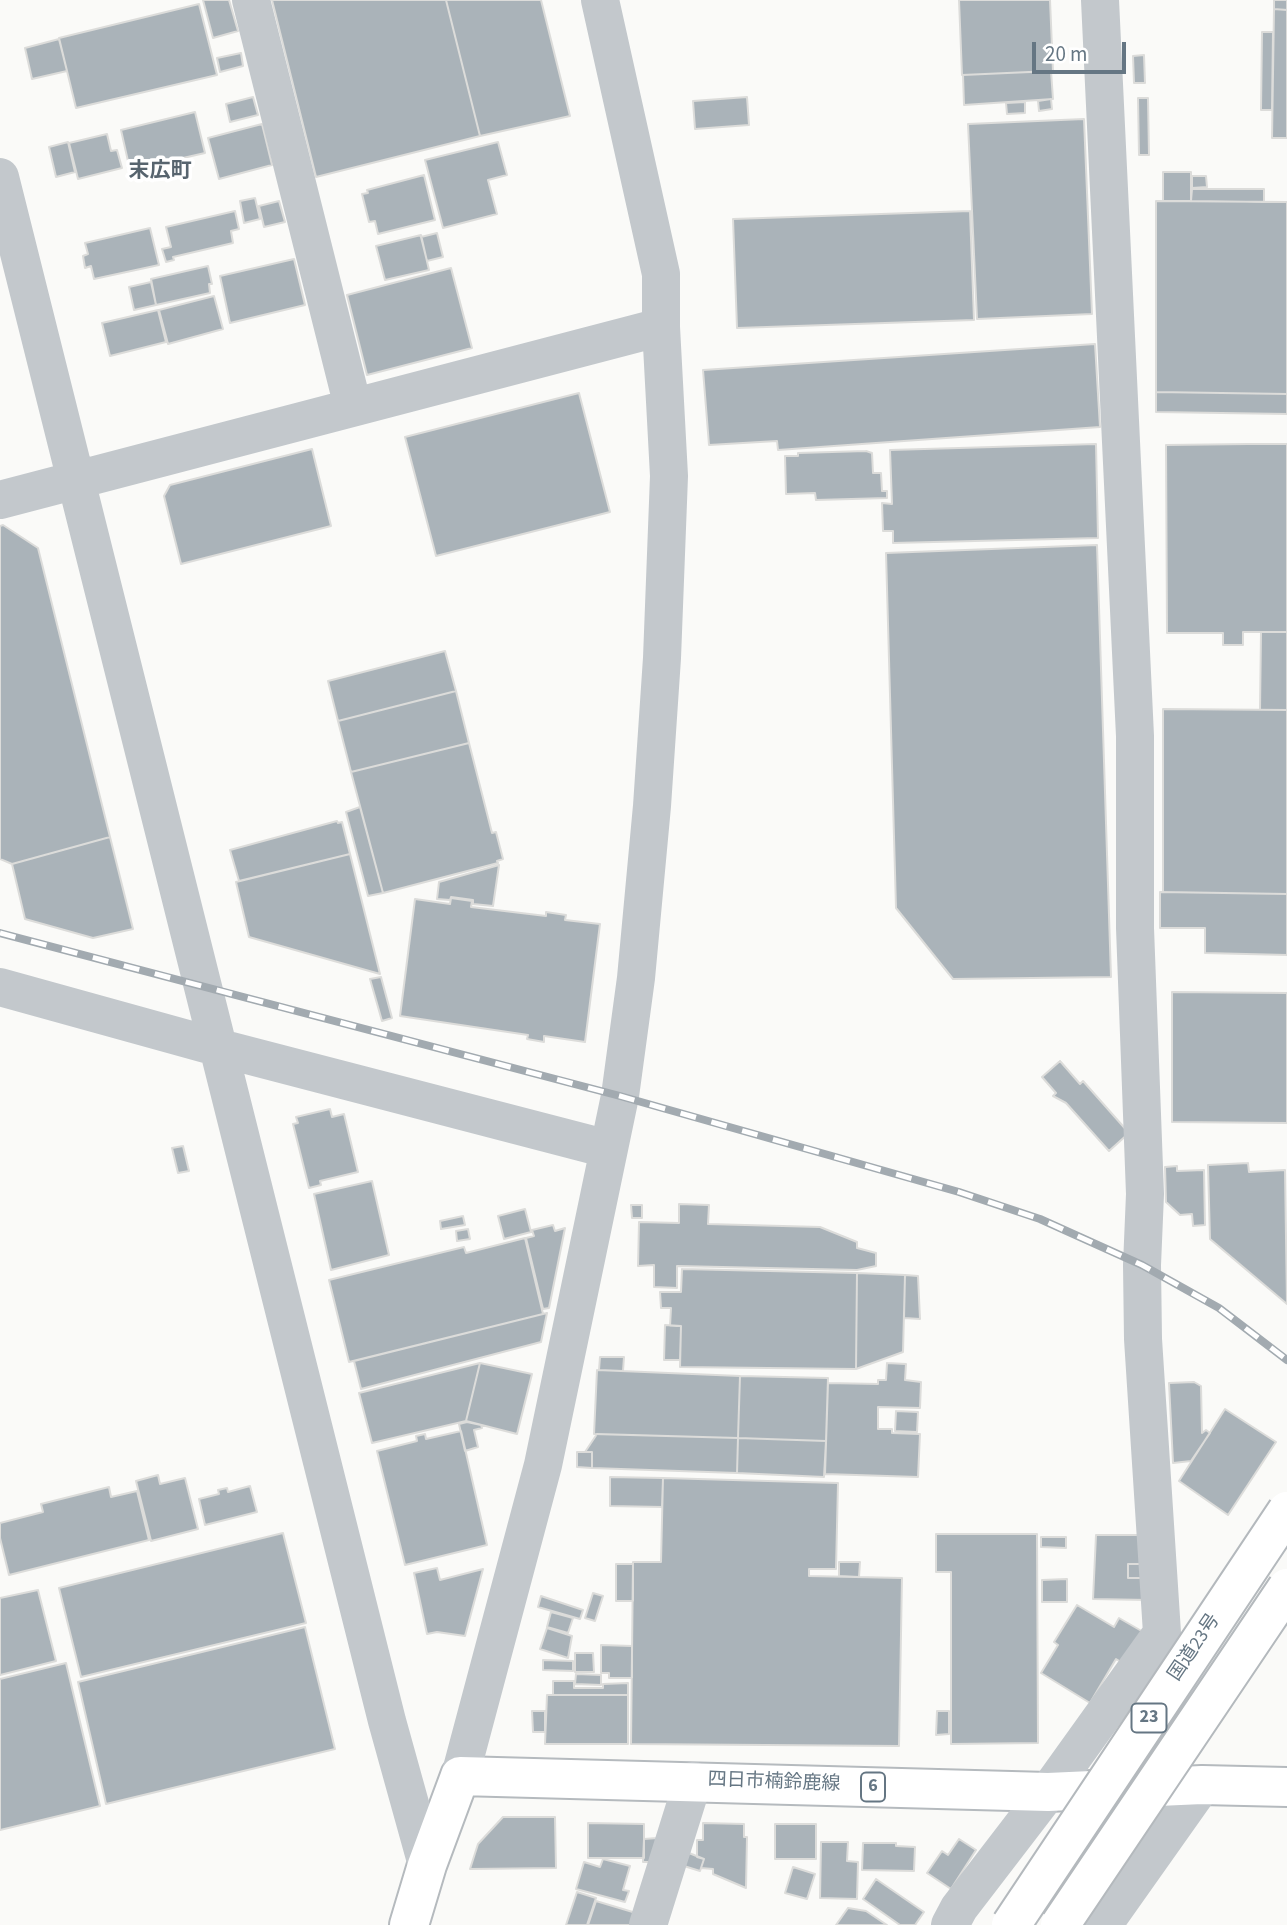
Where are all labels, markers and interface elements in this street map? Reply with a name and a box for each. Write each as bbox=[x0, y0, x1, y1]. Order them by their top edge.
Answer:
scale bar bbox=[1035, 28, 1130, 72]
text: 20 m bbox=[1045, 39, 1087, 69]
district label: 末広町 bbox=[129, 159, 191, 185]
street label: 国道23号 bbox=[1164, 1610, 1226, 1686]
road number: 23 bbox=[1132, 1703, 1166, 1732]
street label: 四日市楠鈴鹿線 bbox=[707, 1769, 841, 1797]
road number: 6 bbox=[861, 1772, 885, 1801]

